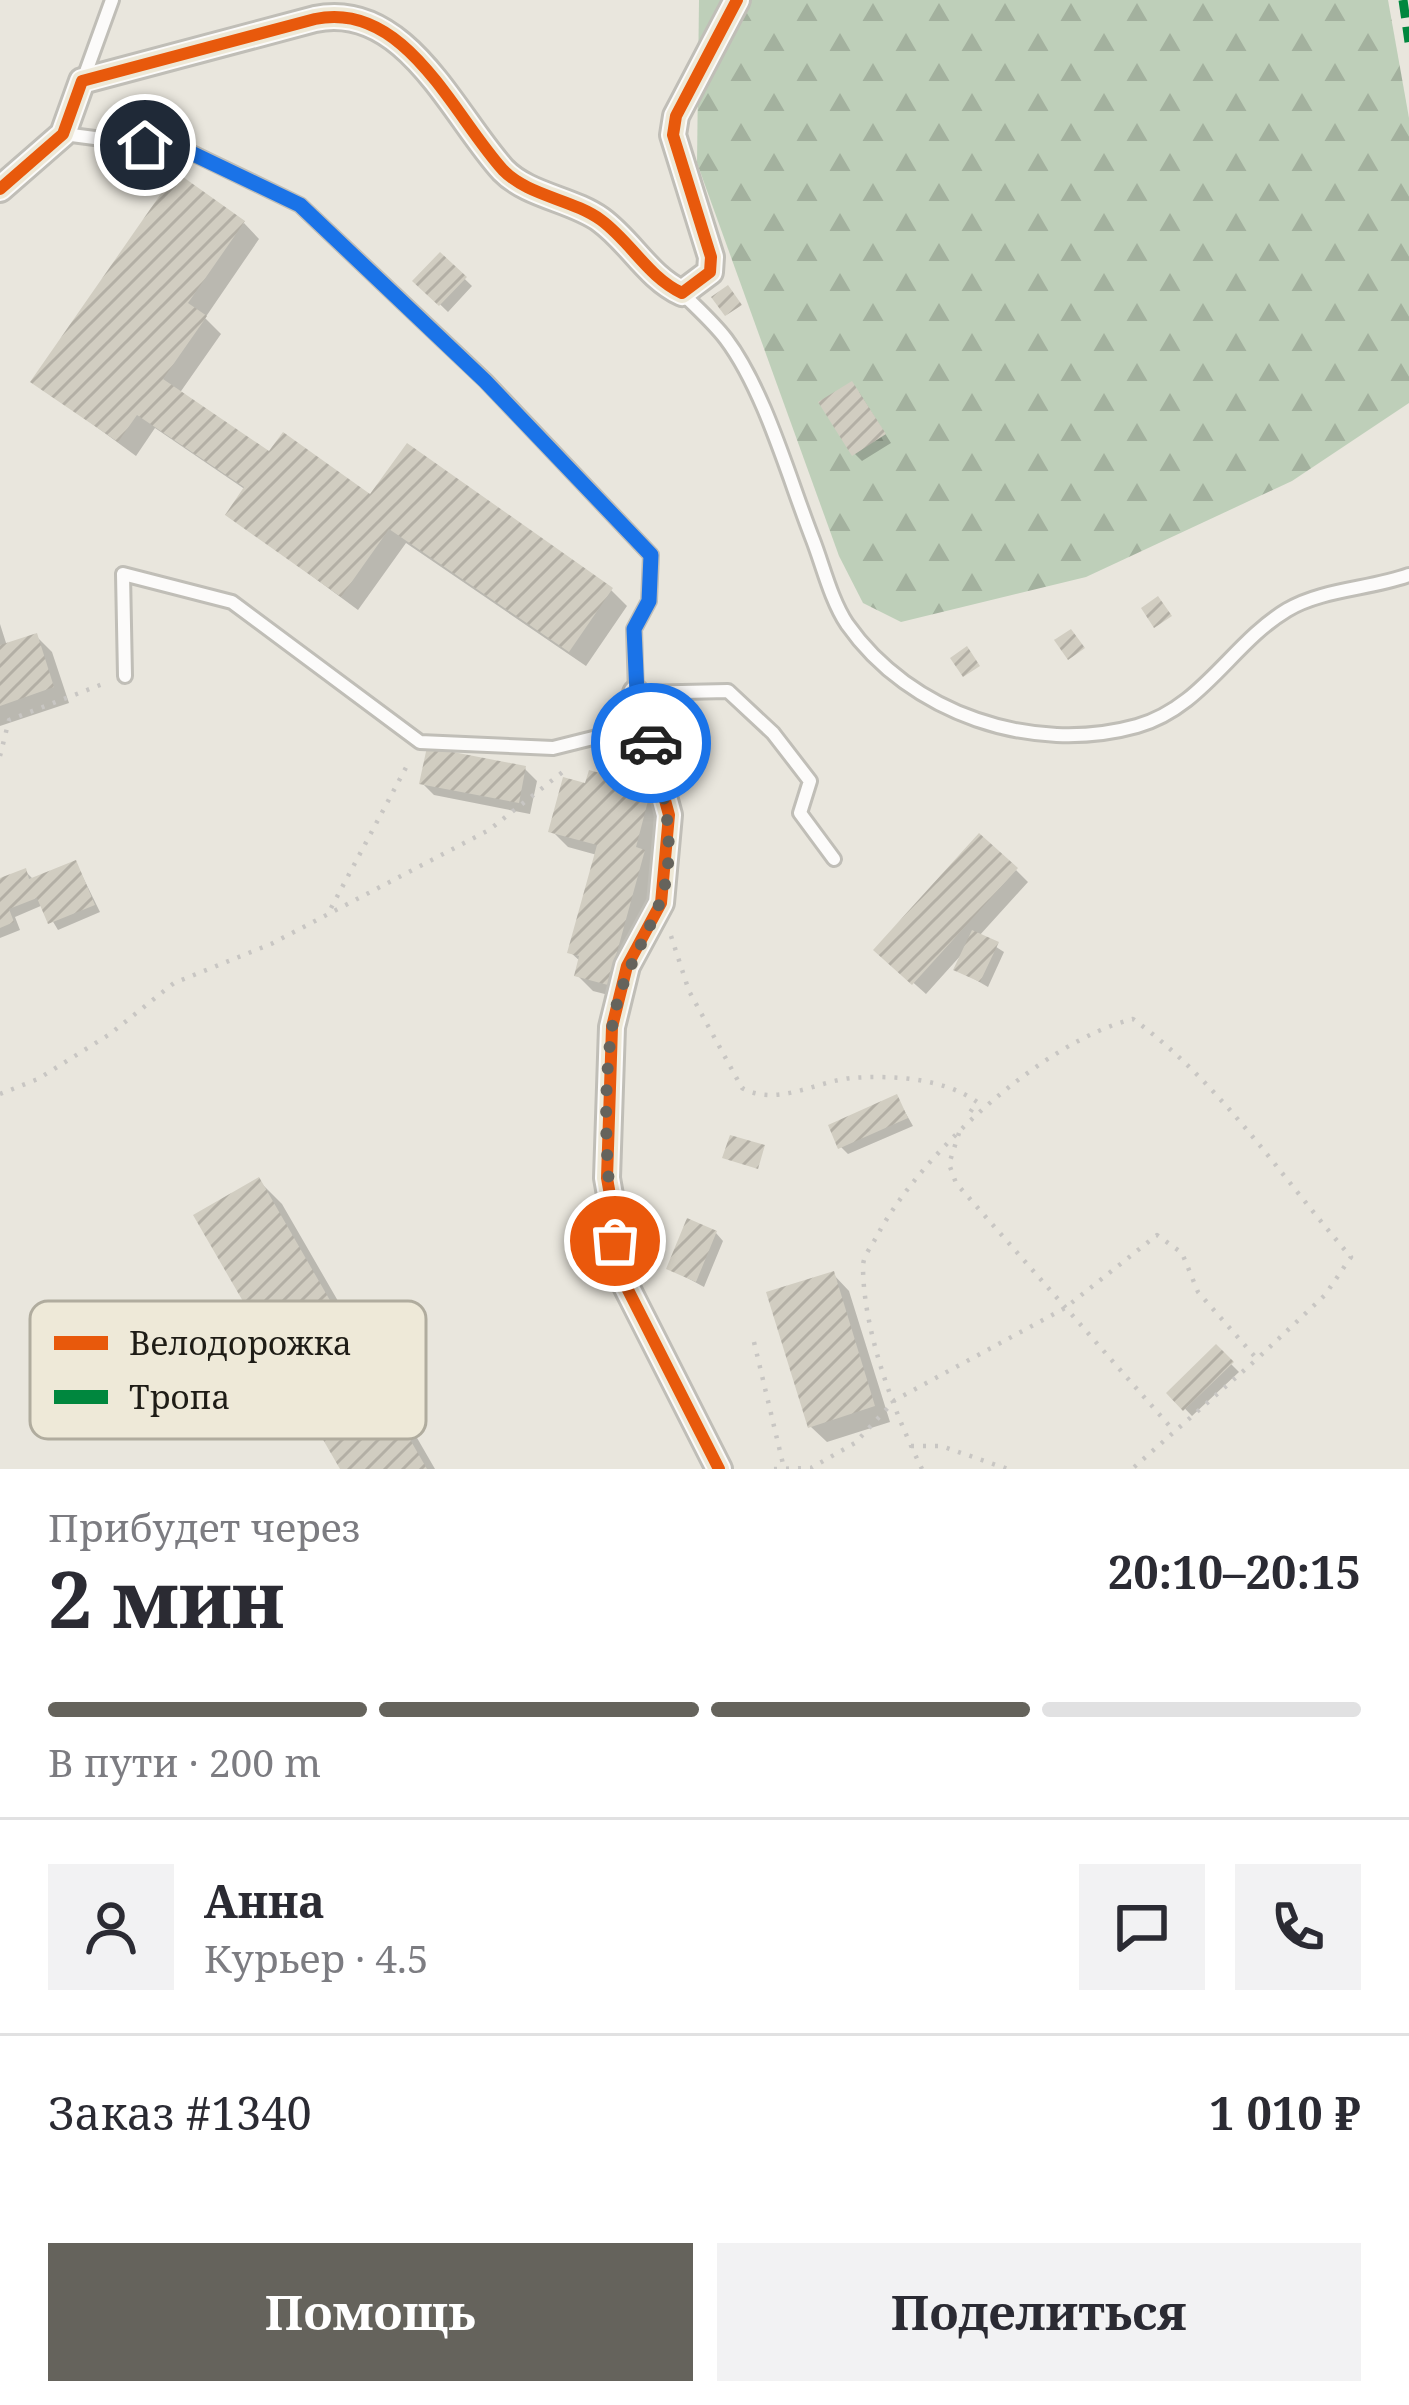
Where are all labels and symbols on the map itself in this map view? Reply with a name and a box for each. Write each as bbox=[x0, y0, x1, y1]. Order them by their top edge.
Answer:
pin bbox=[94, 94, 196, 196]
courier bbox=[591, 683, 711, 803]
pin bbox=[564, 1190, 666, 1292]
legend bbox=[30, 1301, 426, 1439]
text: Велодорожка bbox=[129, 1320, 352, 1365]
text: Тропа bbox=[129, 1374, 230, 1419]

